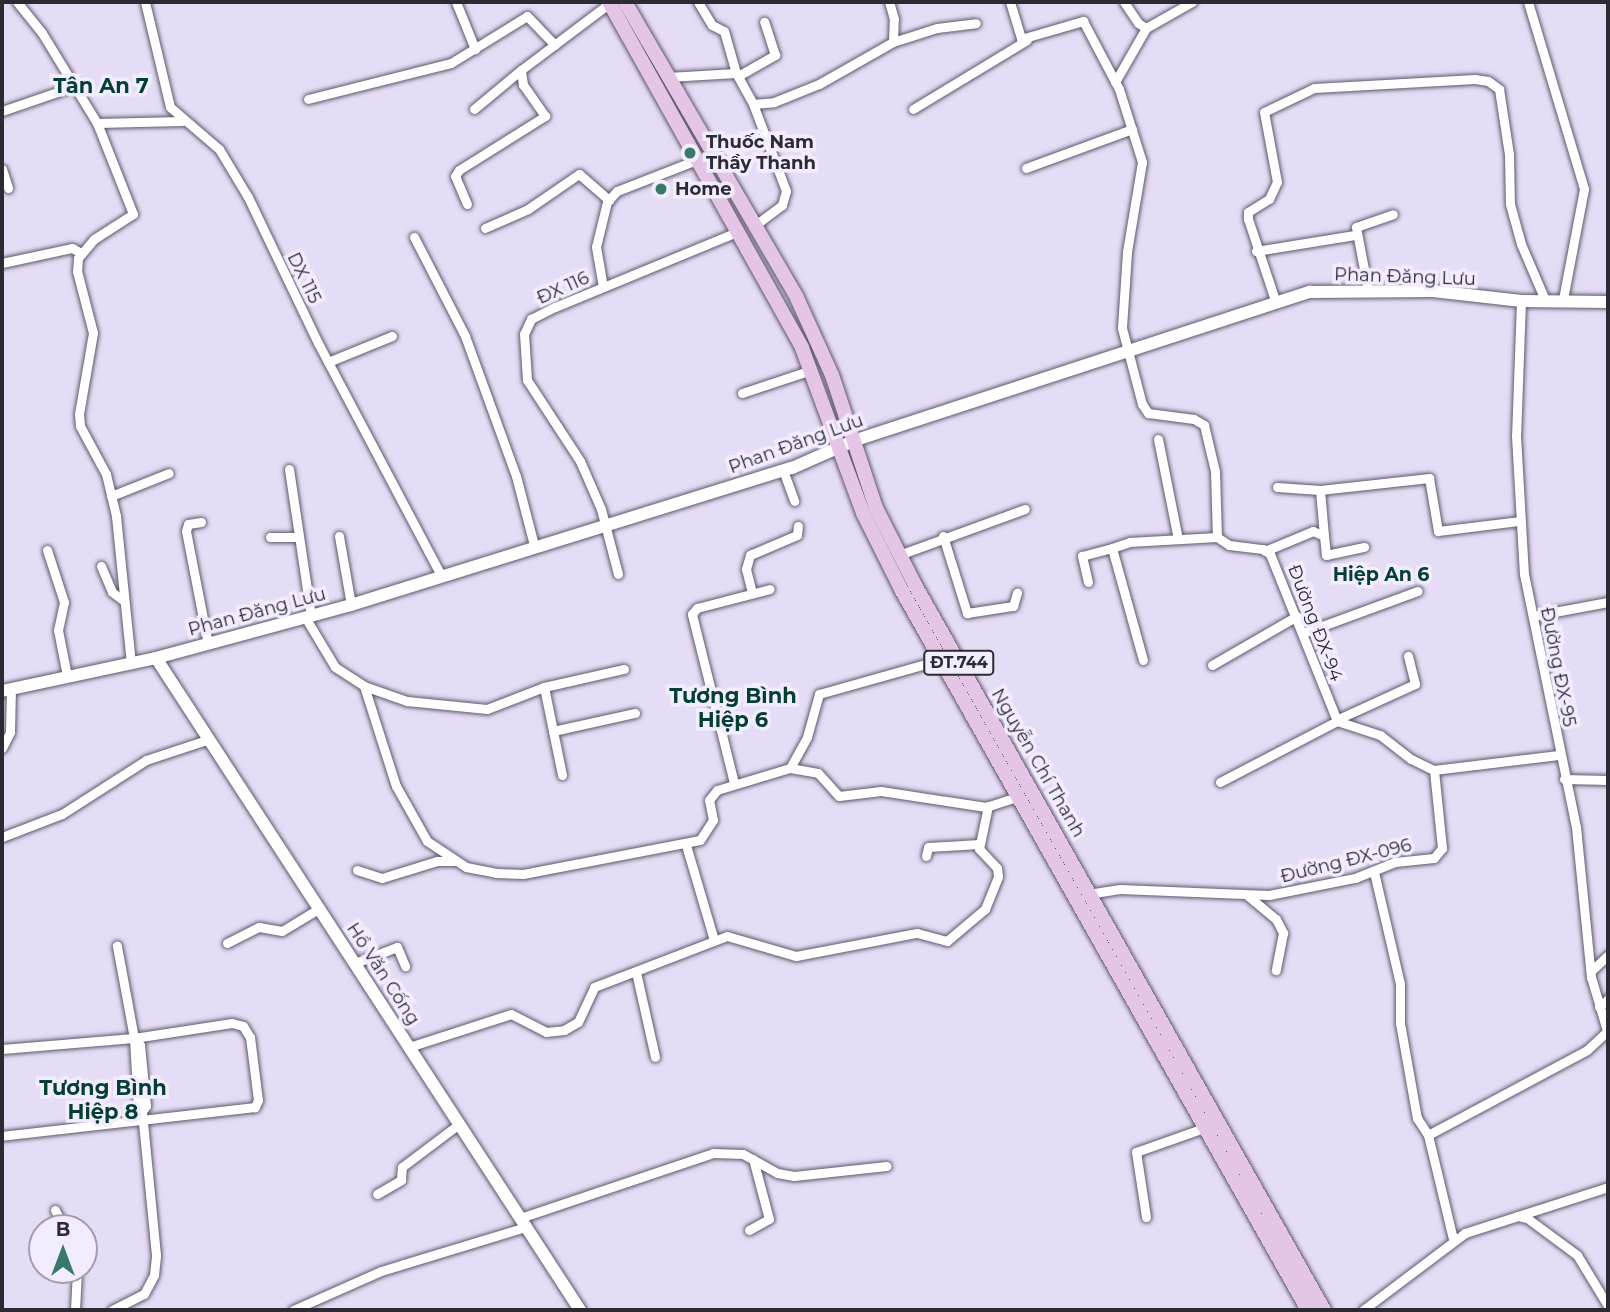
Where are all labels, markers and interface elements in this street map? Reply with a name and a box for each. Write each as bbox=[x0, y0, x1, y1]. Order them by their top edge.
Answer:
district label: Tân An 7 bbox=[53, 73, 149, 99]
place label: Thuốc Nam Thầy Thanh bbox=[706, 132, 816, 174]
marker: Thuốc Nam Thầy Thanh bbox=[680, 143, 700, 163]
place label: Home bbox=[675, 178, 732, 200]
marker: Home bbox=[653, 181, 669, 197]
street label: DX 115 bbox=[282, 249, 326, 307]
street label: Phan Đăng Lưu bbox=[1334, 264, 1476, 290]
street label: ĐX 116 bbox=[533, 267, 593, 309]
street label: Phan Đăng Lưu bbox=[726, 410, 866, 478]
street label: Đường ĐX-94 bbox=[1283, 562, 1347, 684]
district label: Hiệp An 6 bbox=[1333, 564, 1429, 586]
street label: Phan Đăng Lưu bbox=[186, 583, 328, 641]
street label: Đường ĐX-95 bbox=[1536, 605, 1580, 729]
road number: ĐT.744 bbox=[922, 650, 996, 676]
district label: Tương Bình Hiệp 6 bbox=[669, 683, 797, 733]
street label: Nguyễn Chí Thanh bbox=[987, 685, 1089, 841]
street label: Đường ĐX-096 bbox=[1278, 834, 1414, 888]
street label: Hồ Văn Cống bbox=[342, 919, 424, 1029]
district label: Tương Bình Hiệp 8 bbox=[39, 1075, 167, 1125]
north arrow bbox=[28, 1214, 98, 1284]
text: B bbox=[56, 1218, 70, 1241]

